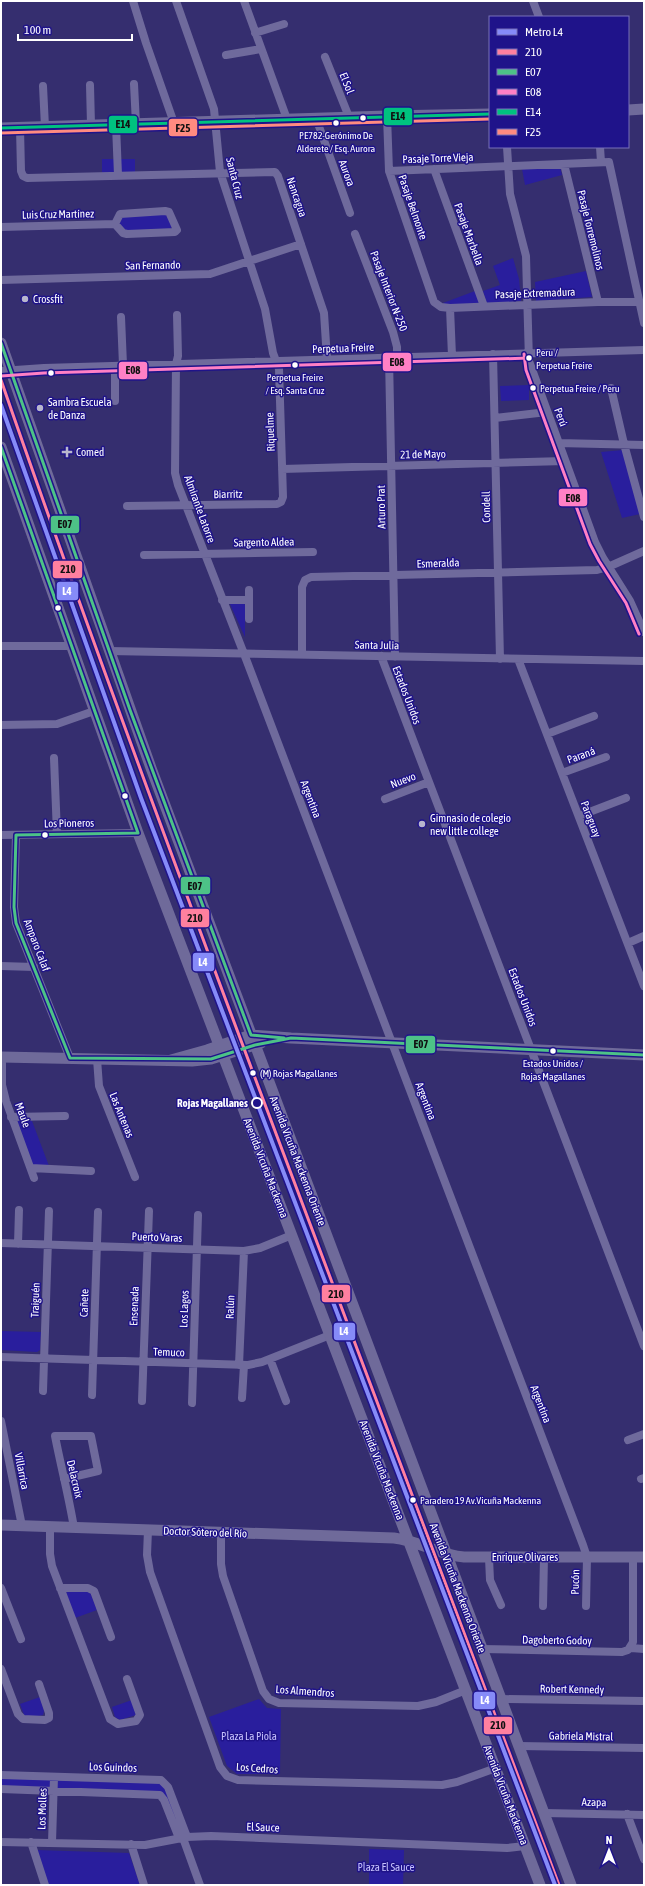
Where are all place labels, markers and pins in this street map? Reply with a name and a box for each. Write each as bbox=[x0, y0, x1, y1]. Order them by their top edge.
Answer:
unlabelled marker bbox=[358, 113, 368, 123]
marker: PE782-Gerónimo De Alderete / Esq. Aurora bbox=[331, 118, 341, 128]
place label: PE782-Gerónimo De Alderete / Esq. Aurora bbox=[297, 130, 375, 154]
place label: Crossfit bbox=[33, 293, 63, 305]
marker: Crossfit bbox=[20, 294, 30, 304]
place label: Peru / Perpetua Freire bbox=[536, 347, 593, 371]
marker: Peru / Perpetua Freire bbox=[524, 353, 534, 363]
marker: Perpetua Freire / Esq. Santa Cruz bbox=[290, 360, 300, 370]
unlabelled marker bbox=[46, 368, 56, 378]
place label: Perpetua Freire / Esq. Santa Cruz bbox=[266, 372, 325, 396]
marker: Perpetua Freire / Peru bbox=[528, 383, 538, 393]
place label: Perpetua Freire / Peru bbox=[540, 383, 620, 394]
place label: Sambra Escuela de Danza bbox=[48, 396, 112, 421]
marker: Sambra Escuela de Danza bbox=[35, 403, 45, 413]
marker: Comed bbox=[61, 446, 73, 458]
place label: Comed bbox=[76, 446, 104, 458]
unlabelled marker bbox=[53, 603, 63, 613]
unlabelled marker bbox=[120, 791, 130, 801]
place label: Gimnasio de colegio new little college bbox=[430, 812, 511, 837]
marker: Gimnasio de colegio new little college bbox=[417, 819, 427, 829]
unlabelled marker bbox=[40, 830, 50, 840]
marker: Estados Unidos / Rojas Magallanes bbox=[548, 1046, 558, 1056]
place label: Estados Unidos / Rojas Magallanes bbox=[521, 1058, 586, 1082]
marker: (M) Rojas Magallanes bbox=[248, 1068, 258, 1078]
place label: (M) Rojas Magallanes bbox=[260, 1068, 338, 1079]
place label: Rojas Magallanes bbox=[177, 1097, 248, 1109]
marker: Rojas Magallanes bbox=[251, 1097, 263, 1109]
marker: Paradero 19 Av.Vicuña Mackenna bbox=[408, 1495, 418, 1505]
place label: Paradero 19 Av.Vicuña Mackenna bbox=[420, 1495, 541, 1506]

